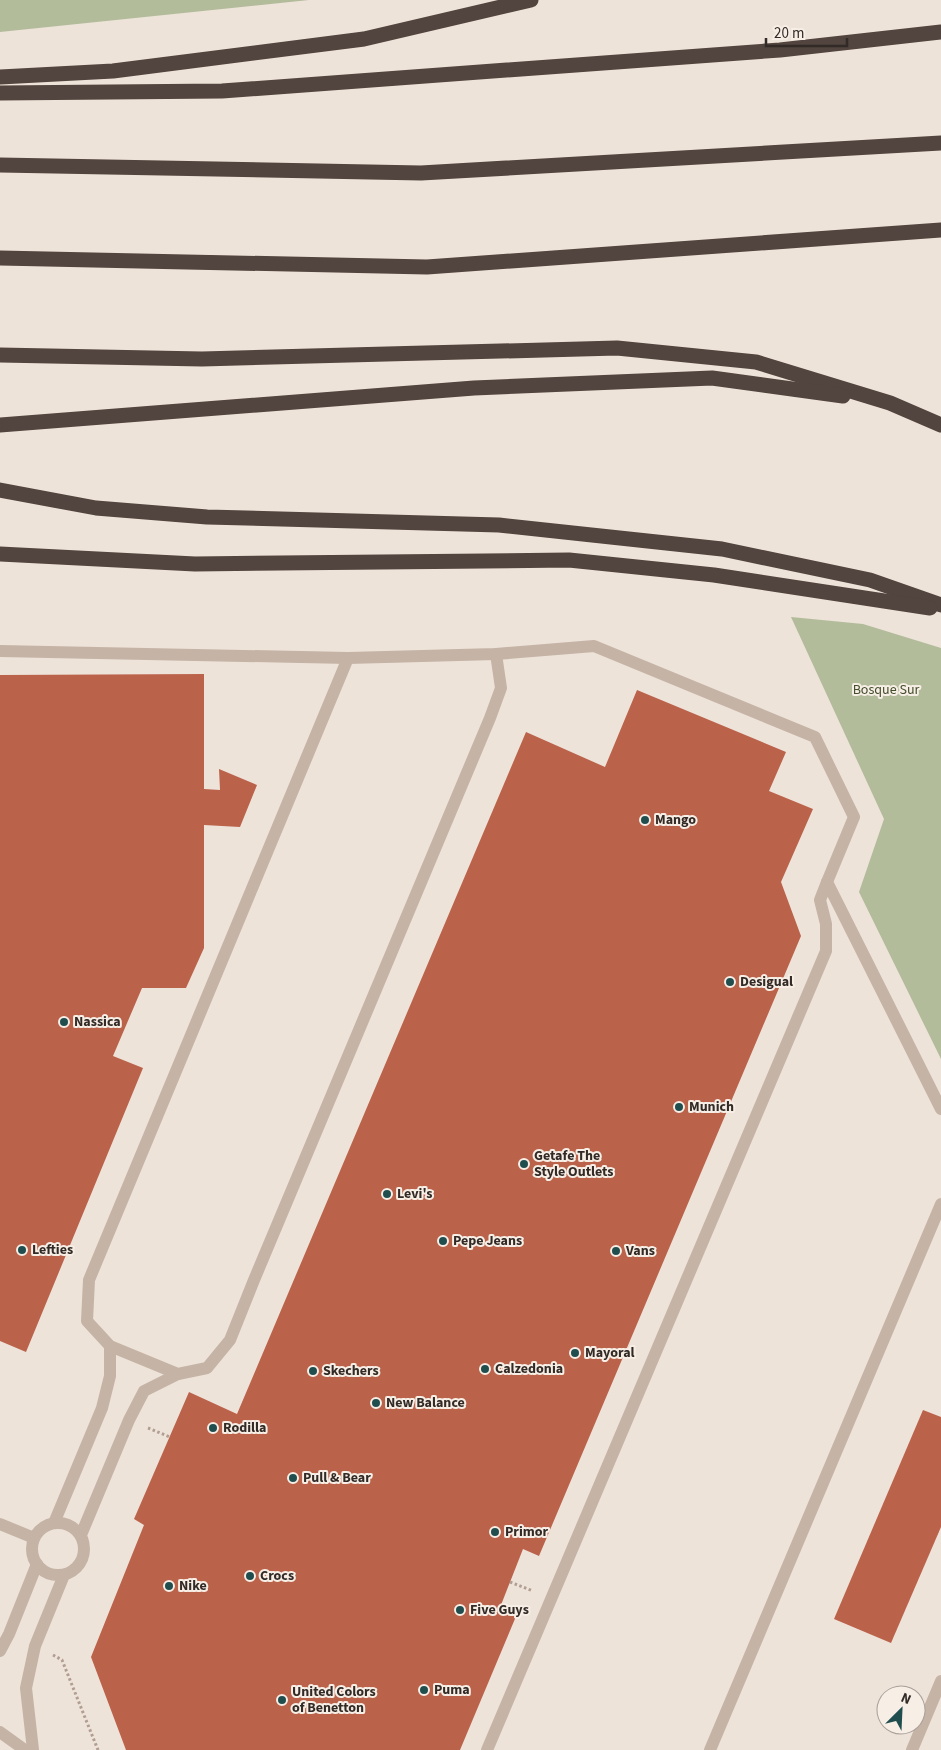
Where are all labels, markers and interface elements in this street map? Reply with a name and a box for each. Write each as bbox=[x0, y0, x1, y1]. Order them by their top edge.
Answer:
scale bar bbox=[766, 15, 847, 47]
text: 20 m bbox=[774, 23, 804, 44]
park label: Bosque Sur bbox=[853, 680, 920, 700]
place label: Mango bbox=[655, 810, 696, 830]
marker: Mango bbox=[639, 814, 651, 826]
place label: Desigual bbox=[740, 972, 793, 992]
marker: Desigual bbox=[724, 976, 736, 988]
place label: Nassica bbox=[74, 1012, 121, 1032]
marker: Nassica bbox=[58, 1016, 70, 1028]
place label: Munich bbox=[689, 1097, 734, 1117]
marker: Munich bbox=[673, 1101, 685, 1113]
place label: Getafe The Style Outlets bbox=[534, 1146, 614, 1182]
marker: Getafe The Style Outlets bbox=[518, 1158, 530, 1170]
place label: Levi's bbox=[397, 1184, 433, 1204]
marker: Levi's bbox=[381, 1188, 393, 1200]
place label: Pepe Jeans bbox=[453, 1231, 522, 1251]
marker: Pepe Jeans bbox=[437, 1235, 449, 1247]
place label: Lefties bbox=[32, 1240, 73, 1260]
place label: Vans bbox=[625, 1241, 655, 1261]
marker: Lefties bbox=[16, 1244, 28, 1256]
marker: Vans bbox=[610, 1245, 622, 1257]
place label: Mayoral bbox=[585, 1343, 635, 1363]
marker: Mayoral bbox=[569, 1347, 581, 1359]
place label: Calzedonia bbox=[495, 1359, 563, 1379]
place label: Skechers bbox=[323, 1361, 379, 1381]
marker: Calzedonia bbox=[479, 1363, 491, 1375]
marker: Skechers bbox=[307, 1365, 319, 1377]
place label: New Balance bbox=[386, 1393, 465, 1413]
marker: New Balance bbox=[370, 1397, 382, 1409]
place label: Rodilla bbox=[223, 1418, 266, 1438]
marker: Rodilla bbox=[207, 1422, 219, 1434]
place label: Pull & Bear bbox=[303, 1468, 371, 1488]
marker: Pull & Bear bbox=[287, 1472, 299, 1484]
place label: Primor bbox=[505, 1522, 549, 1542]
marker: Primor bbox=[489, 1526, 501, 1538]
place label: Crocs bbox=[260, 1566, 294, 1586]
marker: Crocs bbox=[244, 1570, 256, 1582]
place label: Nike bbox=[179, 1576, 207, 1596]
marker: Nike bbox=[163, 1580, 175, 1592]
place label: Five Guys bbox=[470, 1600, 529, 1620]
marker: Five Guys bbox=[454, 1604, 466, 1616]
place label: Puma bbox=[434, 1680, 470, 1700]
place label: United Colors of Benetton bbox=[292, 1682, 376, 1718]
marker: Puma bbox=[418, 1684, 430, 1696]
north arrow bbox=[876, 1685, 926, 1735]
text: N bbox=[898, 1688, 914, 1710]
marker: United Colors of Benetton bbox=[276, 1694, 288, 1706]

